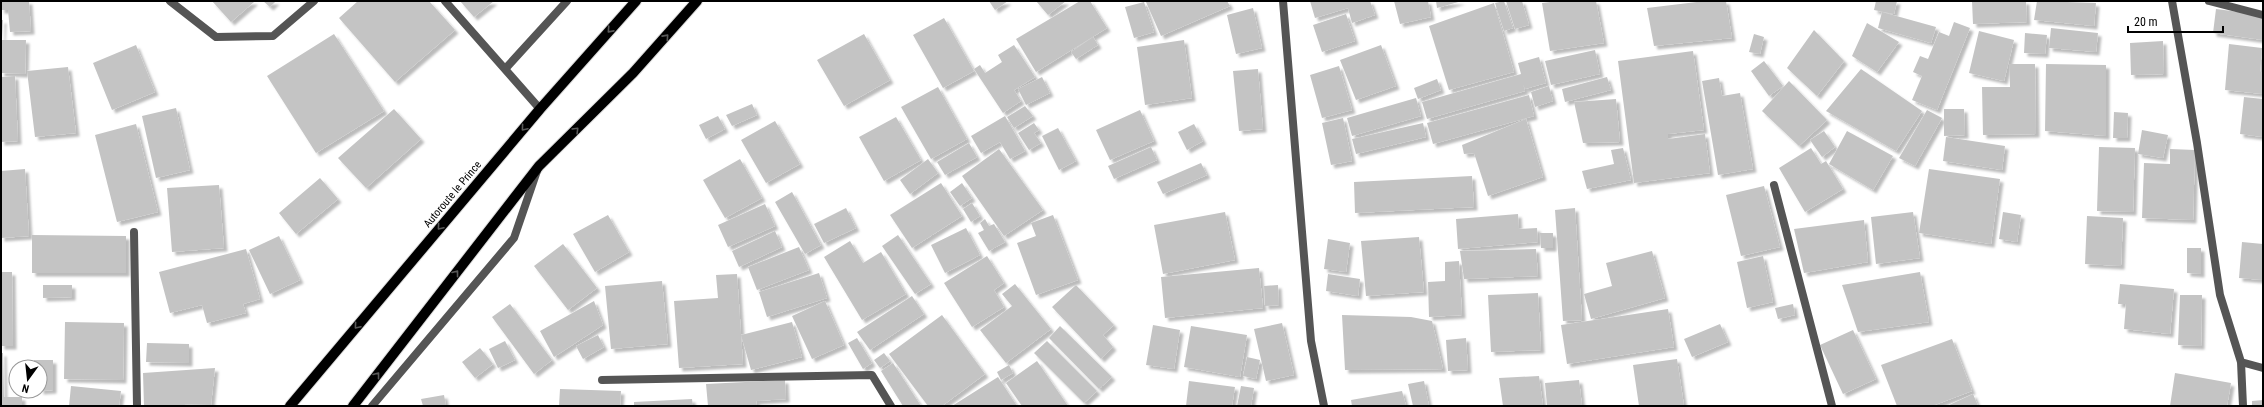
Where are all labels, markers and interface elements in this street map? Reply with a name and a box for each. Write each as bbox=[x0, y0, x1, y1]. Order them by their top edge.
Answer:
scale bar bbox=[2128, 8, 2223, 34]
text: 20 m bbox=[2134, 15, 2158, 29]
one-way arrow bbox=[608, 25, 615, 33]
one-way arrow bbox=[661, 34, 668, 41]
one-way arrow bbox=[522, 123, 529, 130]
one-way arrow bbox=[571, 127, 579, 135]
street label: Autoroute le Prince bbox=[421, 158, 484, 230]
one-way arrow bbox=[438, 222, 445, 230]
one-way arrow bbox=[452, 270, 459, 277]
one-way arrow bbox=[354, 322, 361, 329]
north arrow bbox=[8, 359, 48, 399]
one-way arrow bbox=[372, 373, 379, 380]
text: N bbox=[20, 381, 30, 395]

